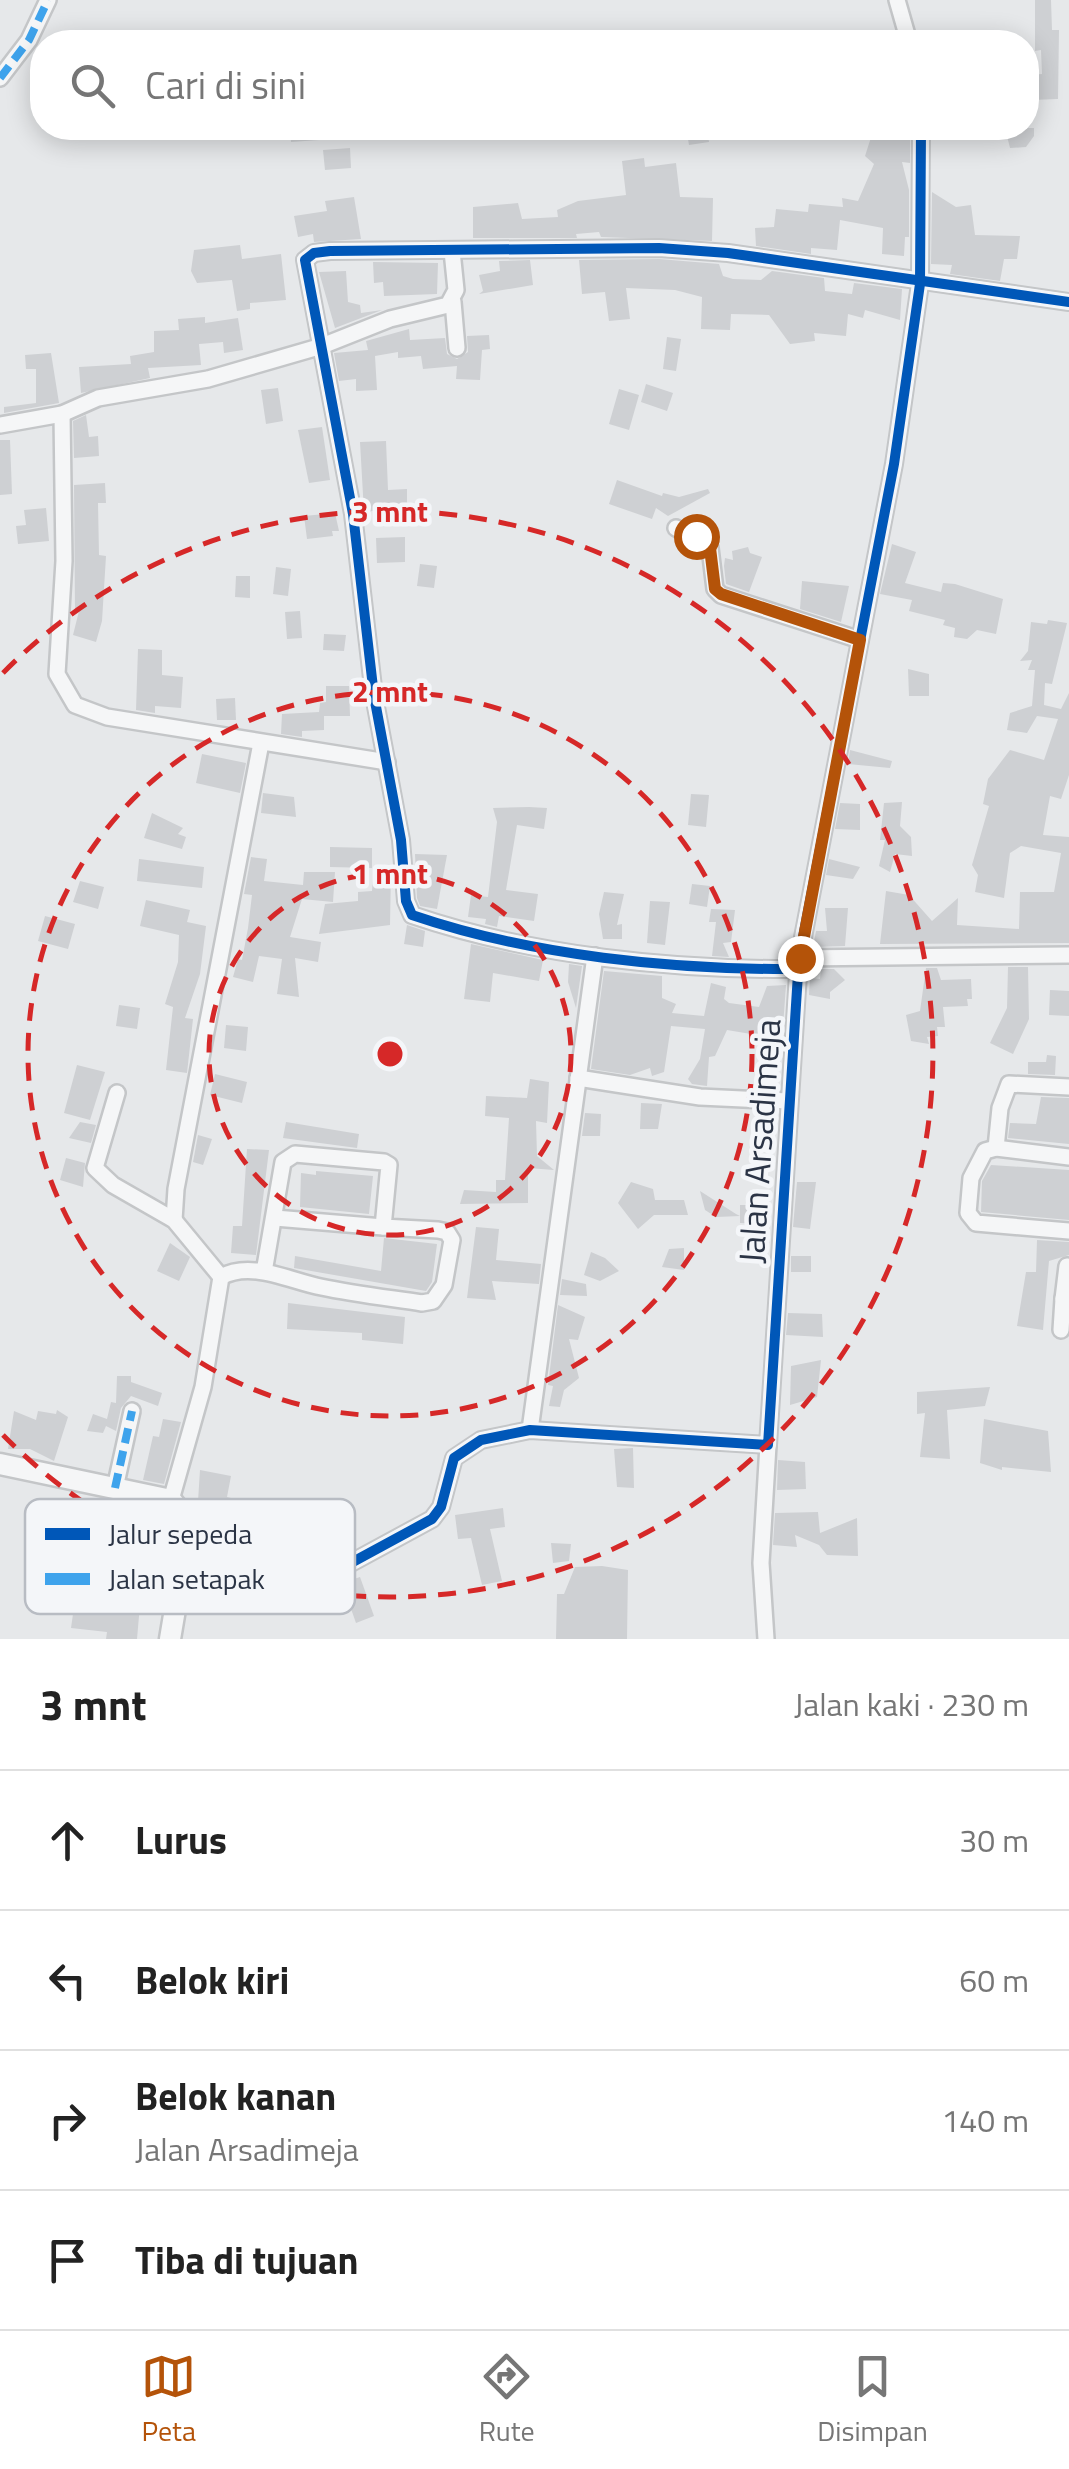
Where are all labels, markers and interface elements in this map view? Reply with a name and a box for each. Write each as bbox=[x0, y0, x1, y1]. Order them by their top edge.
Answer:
search box bbox=[30, 30, 1039, 140]
text: Cari di sini bbox=[145, 56, 306, 114]
icon: search bbox=[65, 58, 120, 113]
text: 3 mnt bbox=[352, 488, 428, 534]
route start bbox=[674, 514, 720, 560]
text: 2 mnt bbox=[352, 668, 428, 714]
text: 1 mnt bbox=[352, 850, 428, 896]
route end bbox=[778, 936, 824, 982]
street label: Jalan Arsadimeja bbox=[724, 1017, 794, 1265]
centre of rings bbox=[372, 1036, 408, 1072]
legend bbox=[25, 1499, 355, 1614]
text: Jalur sepeda bbox=[108, 1512, 252, 1555]
text: Jalan setapak bbox=[108, 1557, 265, 1600]
text: 3 mnt bbox=[40, 1672, 147, 1736]
text: Jalan kaki · 230 m bbox=[794, 1680, 1029, 1728]
text: Lurus bbox=[135, 1811, 227, 1869]
icon: ahead bbox=[40, 1813, 95, 1868]
text: 30 m bbox=[959, 1816, 1029, 1864]
text: Belok kiri bbox=[135, 1951, 289, 2009]
icon: left bbox=[40, 1953, 95, 2008]
text: 60 m bbox=[959, 1956, 1029, 2004]
text: Belok kanan bbox=[135, 2067, 336, 2125]
icon: right bbox=[40, 2093, 95, 2148]
text: 140 m bbox=[941, 2096, 1029, 2144]
text: Jalan Arsadimeja bbox=[135, 2125, 359, 2173]
text: Tiba di tujuan bbox=[135, 2231, 358, 2289]
icon: arrive bbox=[40, 2233, 95, 2288]
tab: Peta bbox=[141, 2349, 196, 2452]
tab: Rute bbox=[479, 2349, 535, 2452]
tab: Disimpan bbox=[817, 2349, 928, 2452]

